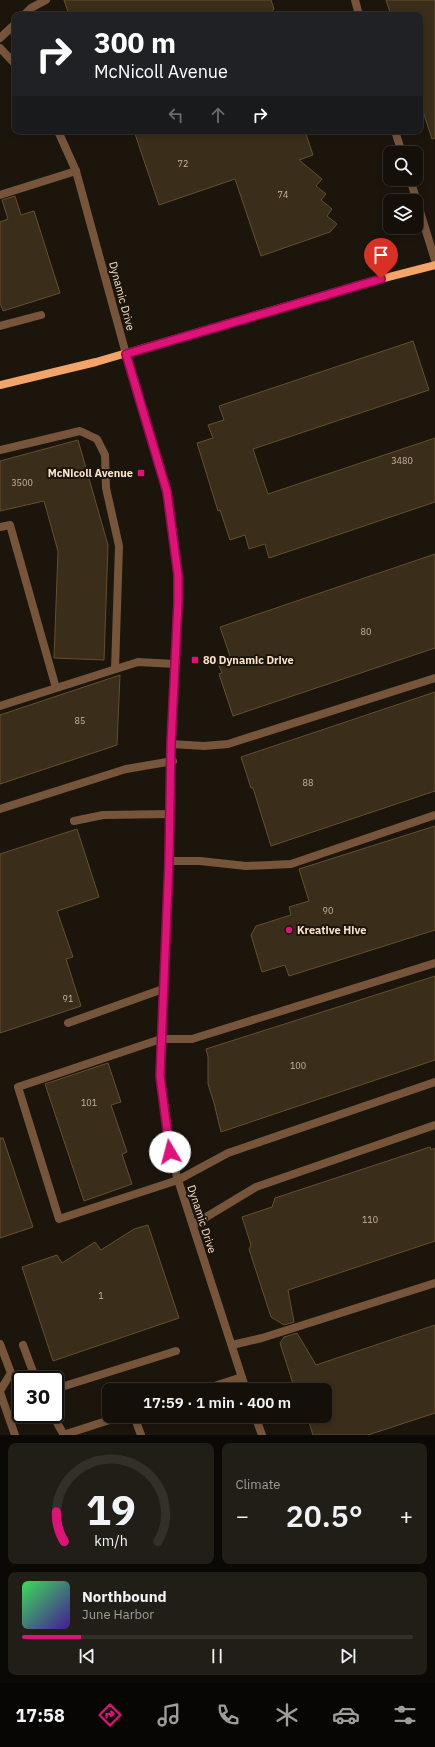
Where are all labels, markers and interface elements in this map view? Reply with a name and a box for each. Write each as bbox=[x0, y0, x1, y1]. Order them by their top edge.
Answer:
text: 300 m bbox=[94, 24, 176, 61]
icon: right bbox=[28, 28, 80, 80]
text: McNicoll Avenue bbox=[94, 60, 228, 83]
icon: left bbox=[165, 104, 187, 126]
icon: ahead bbox=[207, 104, 229, 126]
icon: right bbox=[249, 104, 271, 126]
map controls bbox=[383, 146, 423, 234]
button: search bbox=[383, 146, 423, 186]
house number: 72 bbox=[178, 158, 188, 169]
house number: 74 bbox=[278, 189, 288, 200]
button: layers bbox=[383, 194, 423, 234]
pin bbox=[364, 238, 398, 279]
icon: arrive bbox=[370, 244, 392, 266]
street label: Dynamic Drive bbox=[106, 260, 138, 332]
house number: 3480 bbox=[391, 455, 413, 466]
place label: McNicoll Avenue bbox=[48, 466, 133, 480]
marker: McNicoll Avenue bbox=[136, 468, 146, 478]
house number: 3500 bbox=[11, 477, 33, 488]
house number: 80 bbox=[361, 626, 371, 637]
place label: 80 Dynamic Drive bbox=[203, 653, 294, 667]
marker: 80 Dynamic Drive bbox=[190, 655, 200, 665]
house number: 85 bbox=[75, 715, 85, 726]
house number: 88 bbox=[303, 777, 313, 788]
house number: 90 bbox=[323, 905, 333, 916]
place label: Kreative Hive bbox=[297, 923, 366, 937]
marker: Kreative Hive bbox=[284, 925, 294, 935]
house number: 91 bbox=[63, 993, 73, 1004]
house number: 100 bbox=[290, 1060, 306, 1071]
house number: 101 bbox=[81, 1097, 97, 1108]
position arrow bbox=[149, 1131, 191, 1173]
street label: Dynamic Drive bbox=[184, 1183, 220, 1255]
house number: 110 bbox=[362, 1214, 378, 1225]
house number: 1 bbox=[98, 1290, 104, 1301]
speed limit sign: 30 bbox=[12, 1371, 64, 1423]
text: 17:59 · 1 min · 400 m bbox=[143, 1393, 291, 1412]
text: Climate bbox=[236, 1476, 280, 1493]
text: 19 bbox=[86, 1481, 136, 1535]
text: 20.5° bbox=[286, 1496, 363, 1535]
text: − bbox=[236, 1501, 249, 1530]
text: + bbox=[400, 1501, 413, 1530]
text: km/h bbox=[94, 1530, 128, 1549]
text: Northbound bbox=[82, 1587, 167, 1606]
text: June Harbor bbox=[82, 1606, 154, 1623]
icon: previous bbox=[76, 1645, 98, 1667]
icon: pause bbox=[206, 1645, 228, 1667]
icon: next bbox=[337, 1645, 359, 1667]
icon: directions bbox=[96, 1701, 124, 1729]
icon: music bbox=[155, 1701, 183, 1729]
icon: phone bbox=[214, 1701, 242, 1729]
icon: climate bbox=[273, 1701, 301, 1729]
icon: car bbox=[332, 1701, 360, 1729]
icon: filters bbox=[391, 1701, 419, 1729]
text: 17:58 bbox=[16, 1704, 65, 1727]

